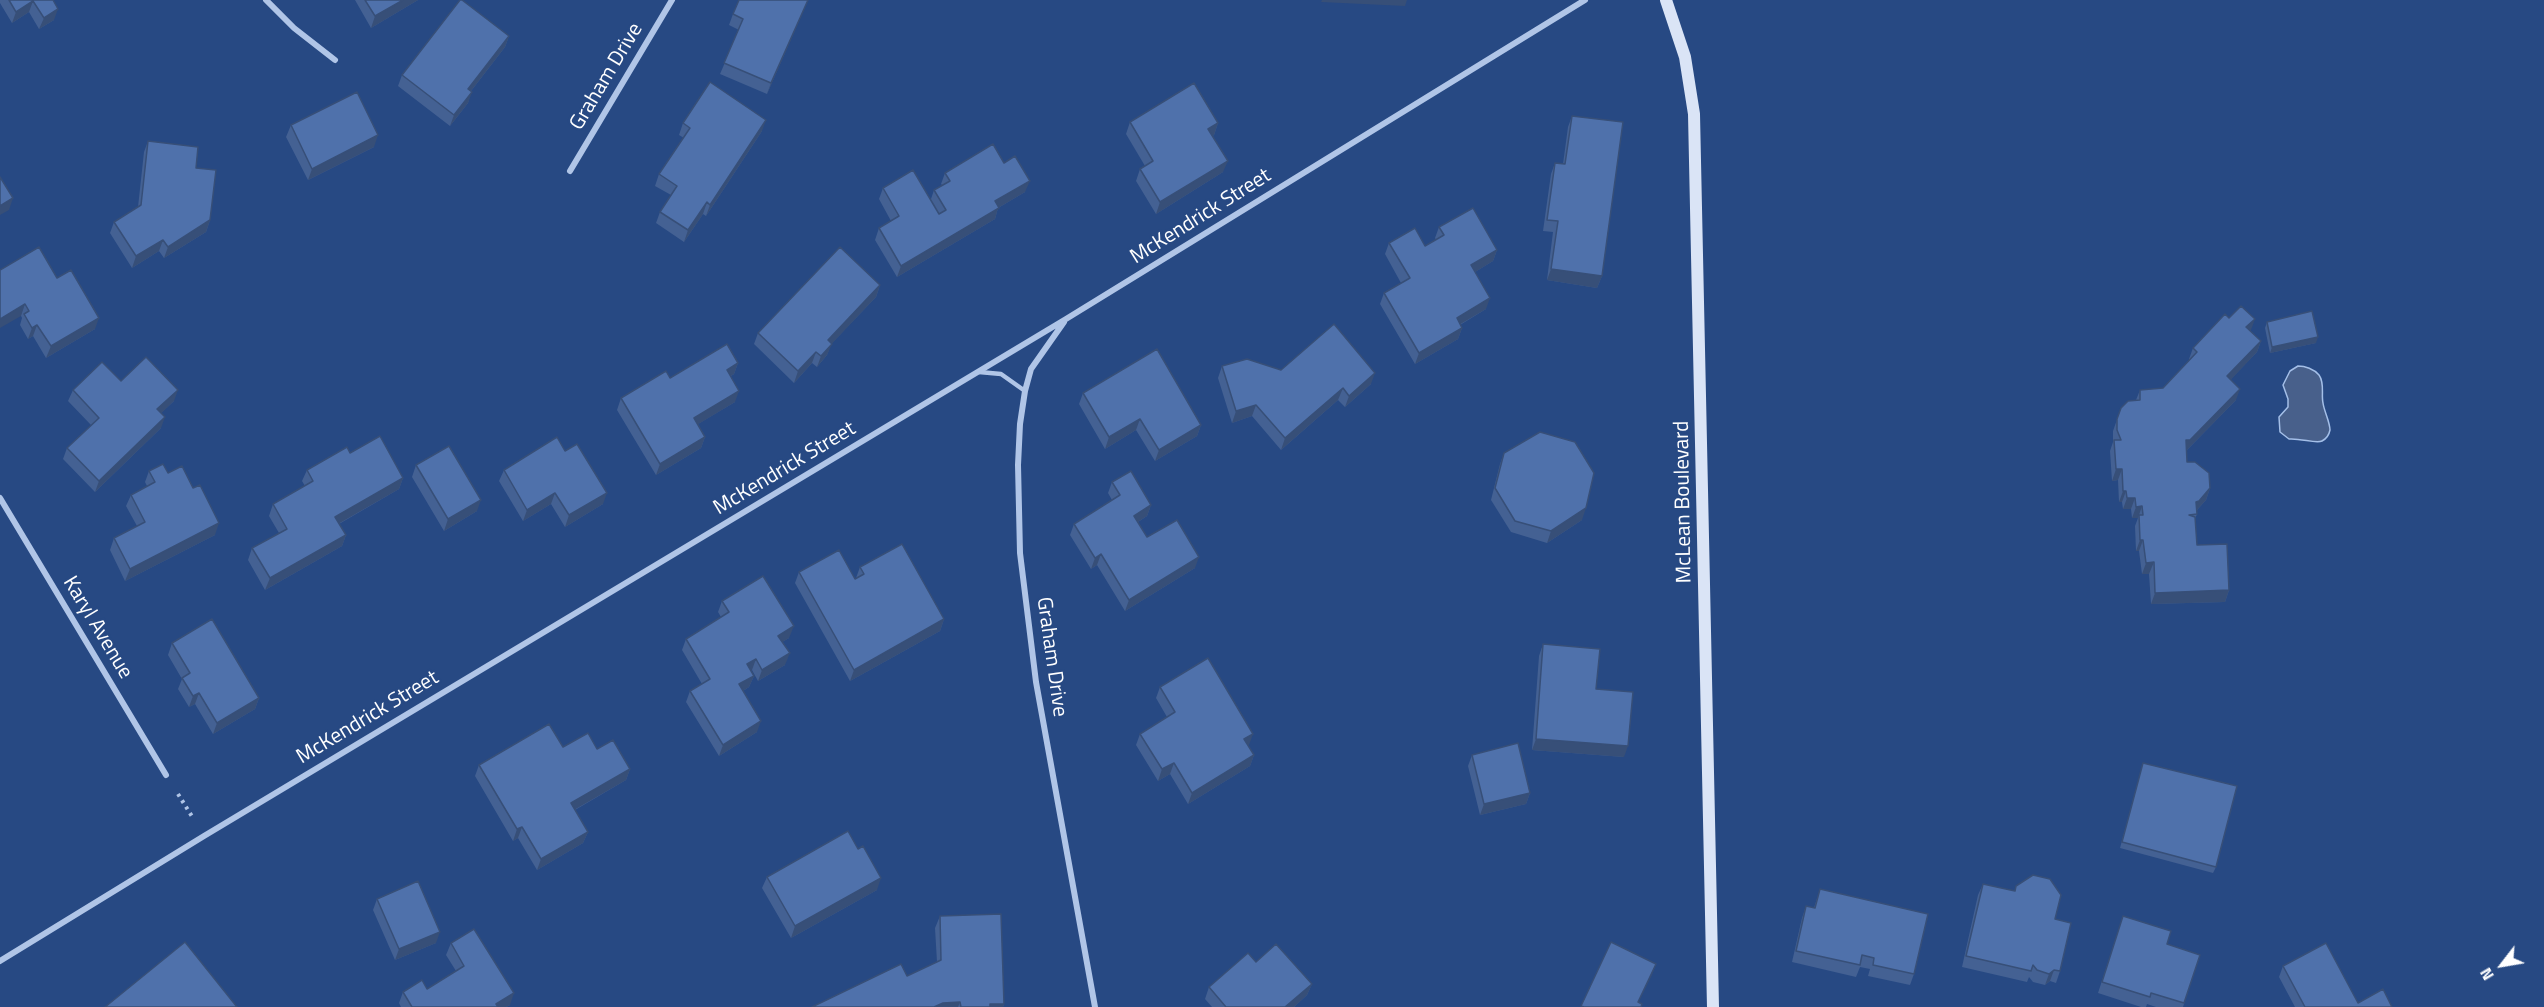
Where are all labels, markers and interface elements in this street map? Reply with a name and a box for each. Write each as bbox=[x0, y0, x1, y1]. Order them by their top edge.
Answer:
street label: Graham Drive bbox=[565, 19, 649, 135]
street label: McKendrick Street bbox=[1126, 164, 1276, 270]
street label: McKendrick Street bbox=[709, 417, 861, 521]
street label: McLean Boulevard bbox=[1670, 420, 1698, 584]
street label: Karyl Avenue bbox=[57, 572, 137, 684]
street label: Graham Drive bbox=[1030, 596, 1072, 718]
street label: McKendrick Street bbox=[292, 666, 444, 770]
north arrow bbox=[2472, 935, 2532, 995]
text: N bbox=[2473, 963, 2500, 985]

